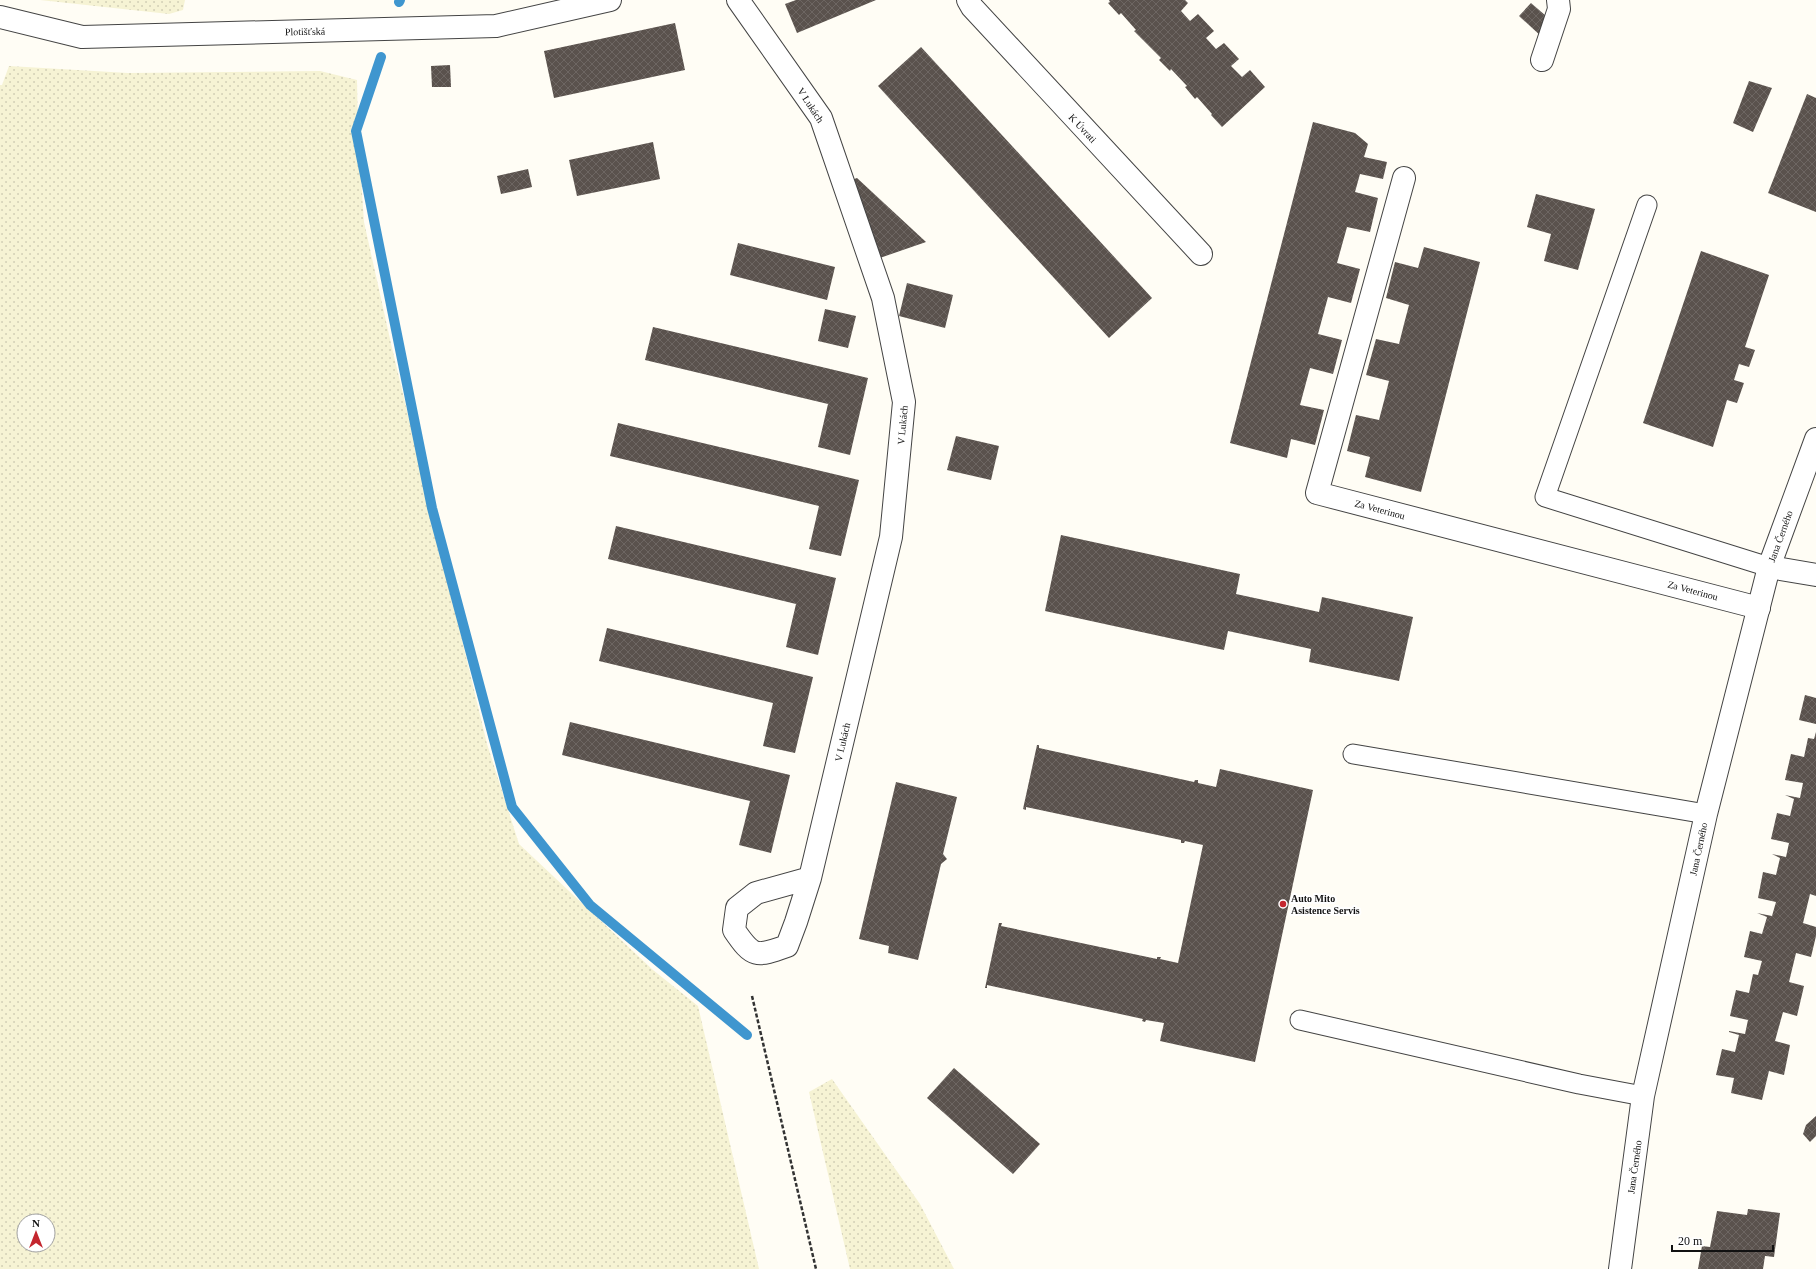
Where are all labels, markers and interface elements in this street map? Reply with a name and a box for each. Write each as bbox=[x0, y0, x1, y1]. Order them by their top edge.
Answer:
street label: Plotišťská bbox=[285, 26, 326, 37]
street label: V Lukách bbox=[795, 86, 826, 125]
street label: K Úvrati bbox=[1067, 112, 1099, 145]
street label: V Lukách bbox=[895, 405, 910, 445]
street label: Za Veterinou bbox=[1353, 497, 1406, 521]
street label: Jana Černého bbox=[1766, 509, 1795, 563]
street label: Za Veterinou bbox=[1666, 578, 1719, 602]
street label: V Lukách bbox=[833, 722, 852, 763]
street label: Jana Černého bbox=[1687, 821, 1709, 877]
place label: Auto Mito Asistence Servis bbox=[1291, 893, 1360, 916]
marker: Auto Mito Asistence Servis bbox=[1278, 899, 1288, 909]
street label: Jana Černého bbox=[1625, 1139, 1644, 1195]
north arrow bbox=[16, 1213, 56, 1253]
text: N bbox=[32, 1217, 40, 1229]
scale bar bbox=[1672, 1227, 1773, 1253]
text: 20 m bbox=[1678, 1234, 1703, 1248]

